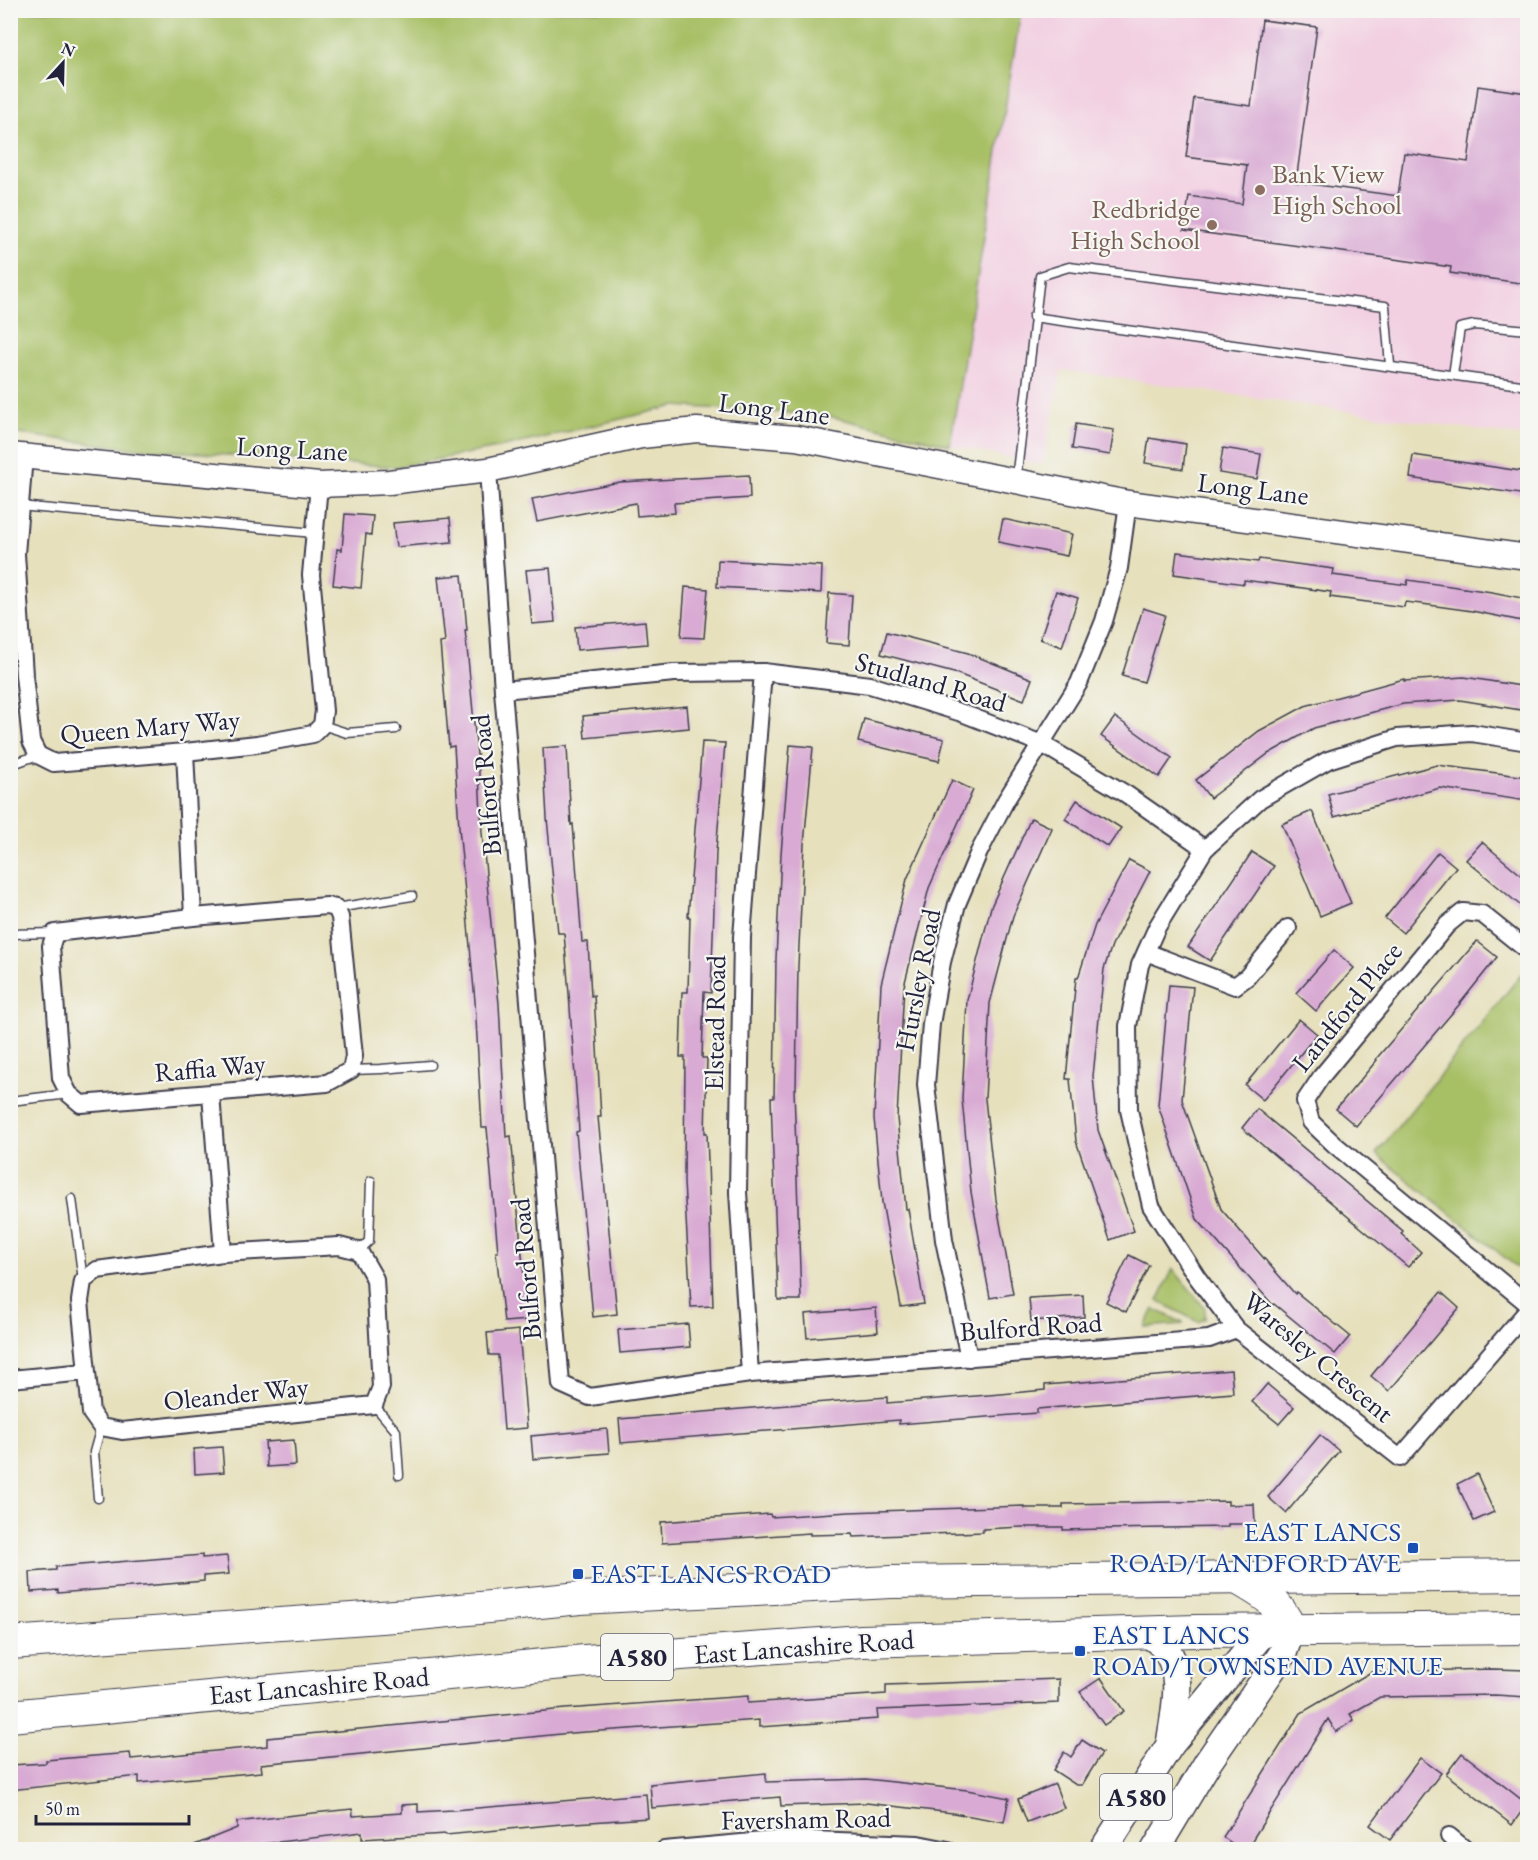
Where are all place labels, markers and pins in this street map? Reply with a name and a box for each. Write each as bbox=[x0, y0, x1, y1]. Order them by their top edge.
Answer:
place label: Bank View High School bbox=[1272, 156, 1402, 222]
marker: Bank View High School bbox=[1253, 183, 1267, 197]
place label: Redbridge High School bbox=[1070, 191, 1200, 257]
marker: Redbridge High School bbox=[1205, 218, 1219, 232]
place label: EAST LANCS ROAD/LANDFORD AVE bbox=[1109, 1514, 1401, 1580]
marker: EAST LANCS ROAD/LANDFORD AVE bbox=[1406, 1541, 1420, 1555]
place label: EAST LANCS ROAD bbox=[590, 1556, 831, 1591]
marker: EAST LANCS ROAD bbox=[571, 1567, 585, 1581]
place label: EAST LANCS ROAD/TOWNSEND AVENUE bbox=[1092, 1617, 1443, 1683]
marker: EAST LANCS ROAD/TOWNSEND AVENUE bbox=[1073, 1644, 1087, 1658]

